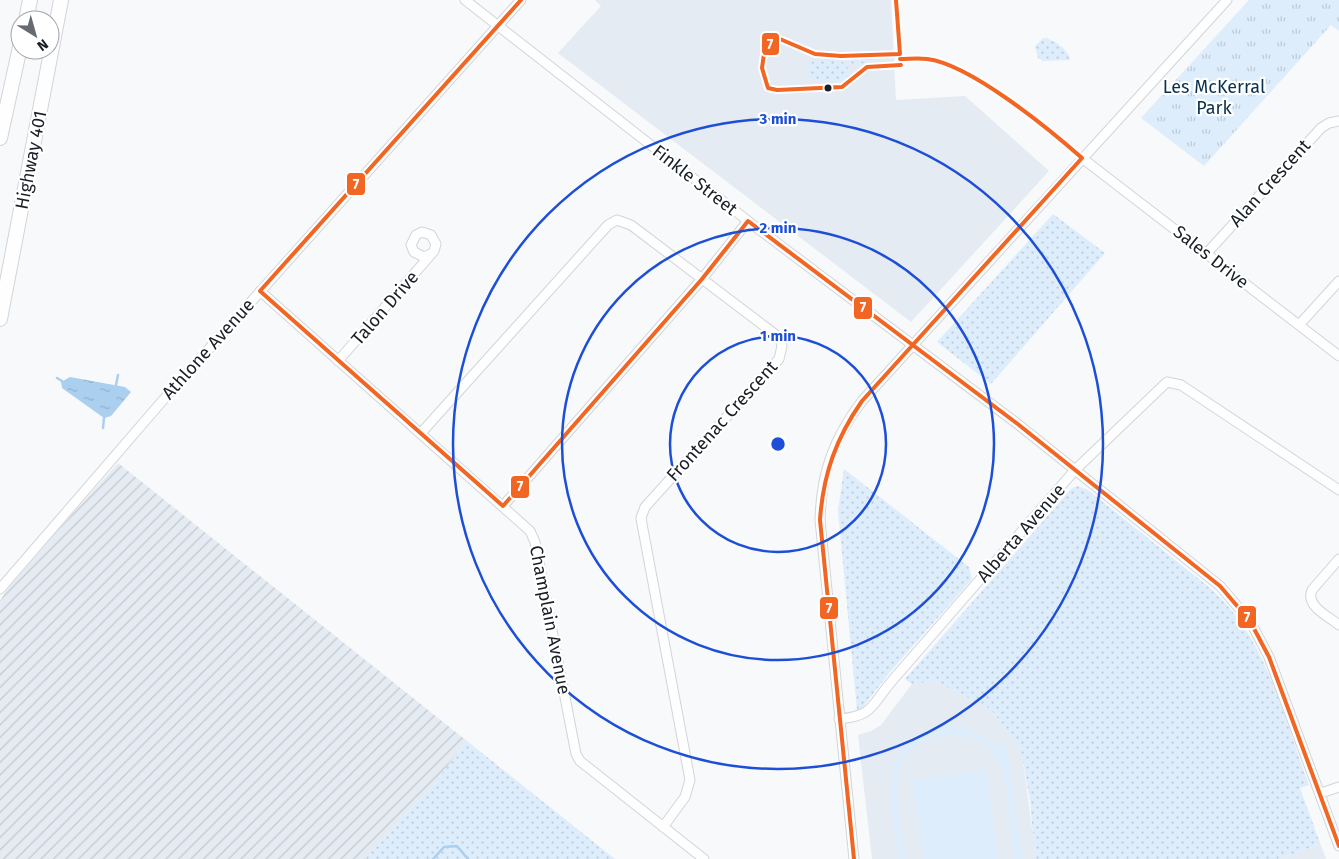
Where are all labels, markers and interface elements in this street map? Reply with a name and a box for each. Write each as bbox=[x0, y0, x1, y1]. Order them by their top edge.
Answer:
north arrow bbox=[10, 10, 60, 60]
line badge: 7 bbox=[761, 32, 780, 56]
text: N bbox=[34, 35, 51, 55]
text: 7 bbox=[767, 36, 774, 53]
park label: Les McKerral Park bbox=[1163, 76, 1265, 119]
unlabelled marker bbox=[823, 83, 833, 93]
street label: Highway 401 bbox=[11, 109, 51, 211]
text: 3 min bbox=[759, 110, 796, 128]
street label: Alan Crescent bbox=[1225, 134, 1315, 231]
street label: Finkle Street bbox=[648, 140, 742, 220]
line badge: 7 bbox=[346, 172, 366, 196]
text: 7 bbox=[353, 176, 360, 193]
text: 2 min bbox=[760, 219, 796, 237]
street label: Sales Drive bbox=[1169, 221, 1253, 293]
street label: Talon Drive bbox=[347, 266, 423, 350]
street label: Athlone Avenue bbox=[157, 294, 259, 404]
line badge: 7 bbox=[853, 296, 873, 320]
text: 7 bbox=[860, 299, 867, 316]
text: 1 min bbox=[760, 327, 796, 345]
street label: Frontenac Crescent bbox=[662, 356, 782, 486]
centre of rings bbox=[769, 435, 787, 453]
line badge: 7 bbox=[510, 475, 530, 499]
text: 7 bbox=[517, 478, 524, 495]
street label: Alberta Avenue bbox=[972, 479, 1070, 587]
street label: Champlain Avenue bbox=[525, 544, 575, 696]
line badge: 7 bbox=[819, 596, 839, 620]
text: 7 bbox=[826, 600, 833, 617]
line badge: 7 bbox=[1237, 605, 1257, 629]
text: 7 bbox=[1244, 609, 1251, 626]

